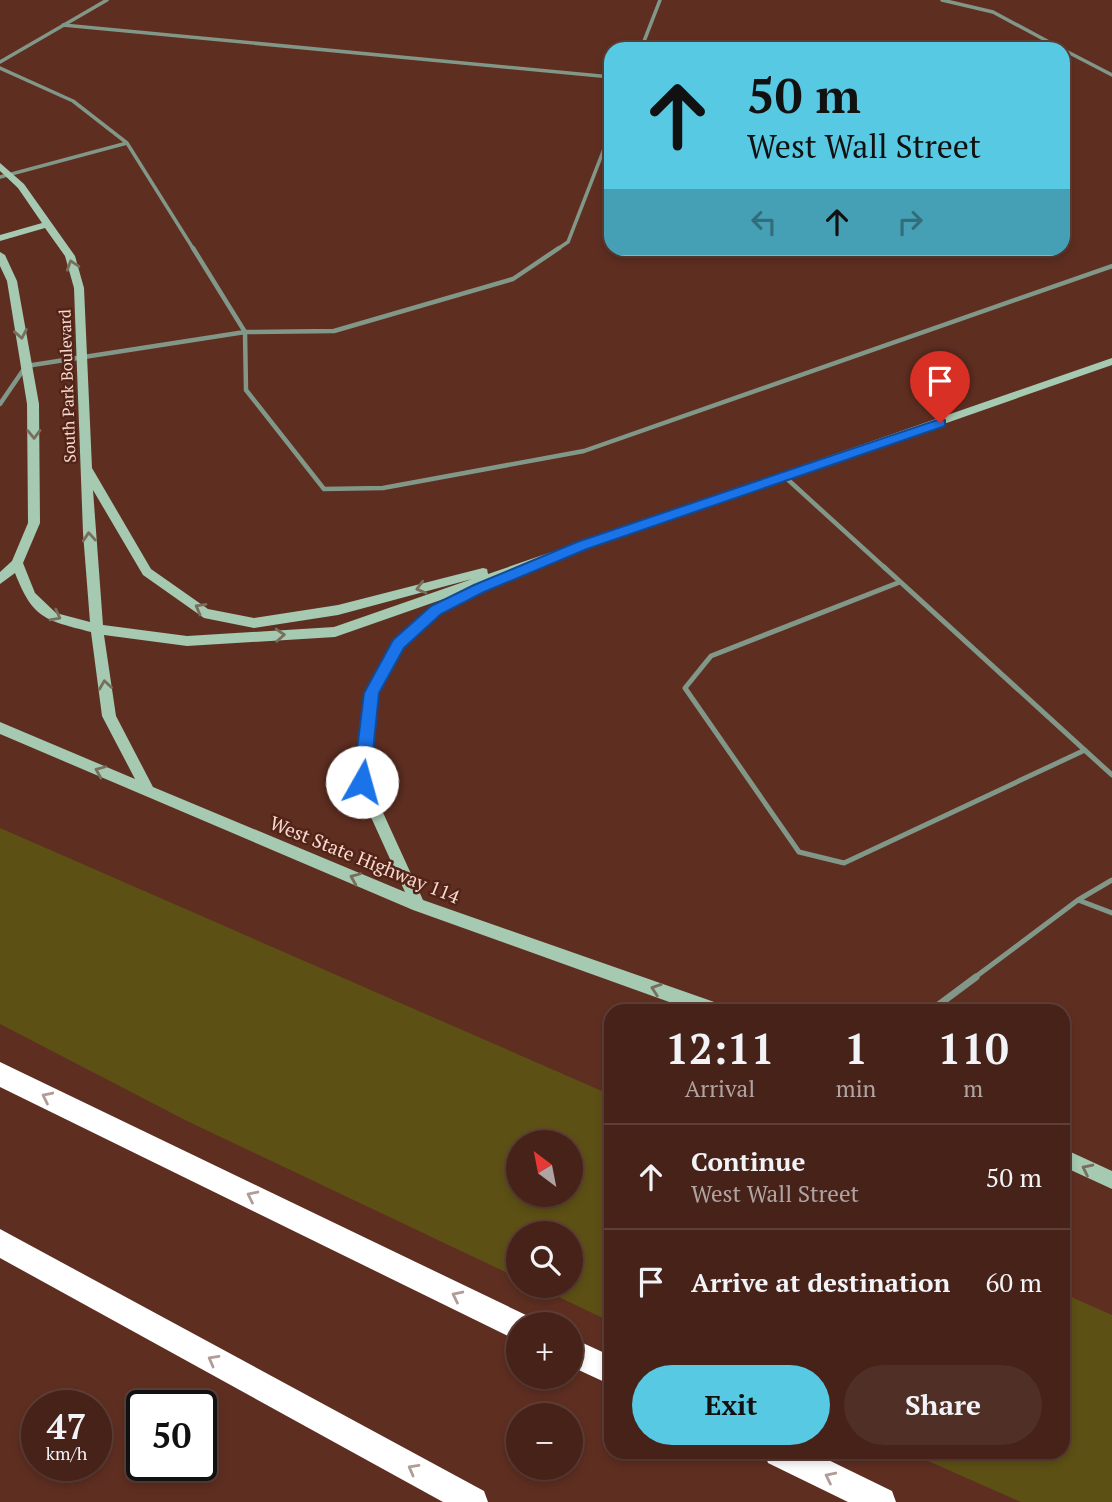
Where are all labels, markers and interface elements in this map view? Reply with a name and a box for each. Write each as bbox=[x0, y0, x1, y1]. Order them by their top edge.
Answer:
text: 50 m bbox=[747, 62, 861, 127]
icon: ahead bbox=[632, 70, 723, 161]
text: West Wall Street bbox=[747, 125, 981, 167]
icon: left bbox=[745, 203, 783, 241]
icon: ahead bbox=[818, 203, 856, 241]
icon: right bbox=[891, 203, 929, 241]
one-way arrow bbox=[66, 259, 81, 271]
street label: South Park Boulevard bbox=[53, 309, 81, 463]
one-way arrow bbox=[13, 328, 28, 340]
pin bbox=[910, 351, 970, 423]
icon: arrive bbox=[921, 362, 959, 400]
one-way arrow bbox=[26, 429, 41, 440]
one-way arrow bbox=[82, 531, 97, 542]
one-way arrow bbox=[416, 580, 428, 594]
one-way arrow bbox=[195, 603, 208, 616]
one-way arrow bbox=[48, 608, 61, 621]
one-way arrow bbox=[274, 628, 285, 643]
one-way arrow bbox=[97, 679, 112, 691]
position arrow bbox=[325, 745, 399, 819]
one-way arrow bbox=[95, 765, 107, 779]
street label: West State Highway 114 bbox=[266, 809, 464, 909]
one-way arrow bbox=[350, 873, 362, 887]
one-way arrow bbox=[650, 983, 662, 997]
text: 12:11 bbox=[665, 1020, 775, 1076]
text: 1 bbox=[844, 1020, 868, 1076]
text: 110 bbox=[938, 1020, 1009, 1076]
text: Arrival bbox=[685, 1073, 755, 1104]
text: min bbox=[836, 1073, 876, 1104]
text: m bbox=[963, 1073, 983, 1104]
one-way arrow bbox=[42, 1091, 54, 1105]
north arrow bbox=[506, 1130, 583, 1208]
map controls bbox=[506, 1130, 583, 1480]
text: Continue bbox=[691, 1144, 805, 1178]
icon: ahead bbox=[632, 1158, 670, 1196]
text: 50 m bbox=[986, 1160, 1042, 1194]
one-way arrow bbox=[1082, 1163, 1094, 1177]
text: West Wall Street bbox=[691, 1178, 859, 1209]
one-way arrow bbox=[247, 1191, 259, 1205]
button: search bbox=[506, 1221, 583, 1298]
icon: arrive bbox=[632, 1263, 670, 1301]
text: Arrive at destination bbox=[691, 1265, 950, 1299]
text: 60 m bbox=[986, 1265, 1042, 1299]
one-way arrow bbox=[452, 1290, 464, 1304]
button: + bbox=[506, 1312, 583, 1389]
one-way arrow bbox=[208, 1355, 221, 1368]
button: Exit bbox=[632, 1365, 830, 1445]
button: Share bbox=[844, 1365, 1042, 1445]
speed limit sign: 50 bbox=[126, 1390, 217, 1481]
text: 47 bbox=[47, 1403, 86, 1449]
button: − bbox=[506, 1403, 583, 1480]
text: km/h bbox=[46, 1441, 87, 1465]
one-way arrow bbox=[408, 1464, 420, 1477]
one-way arrow bbox=[825, 1472, 837, 1486]

